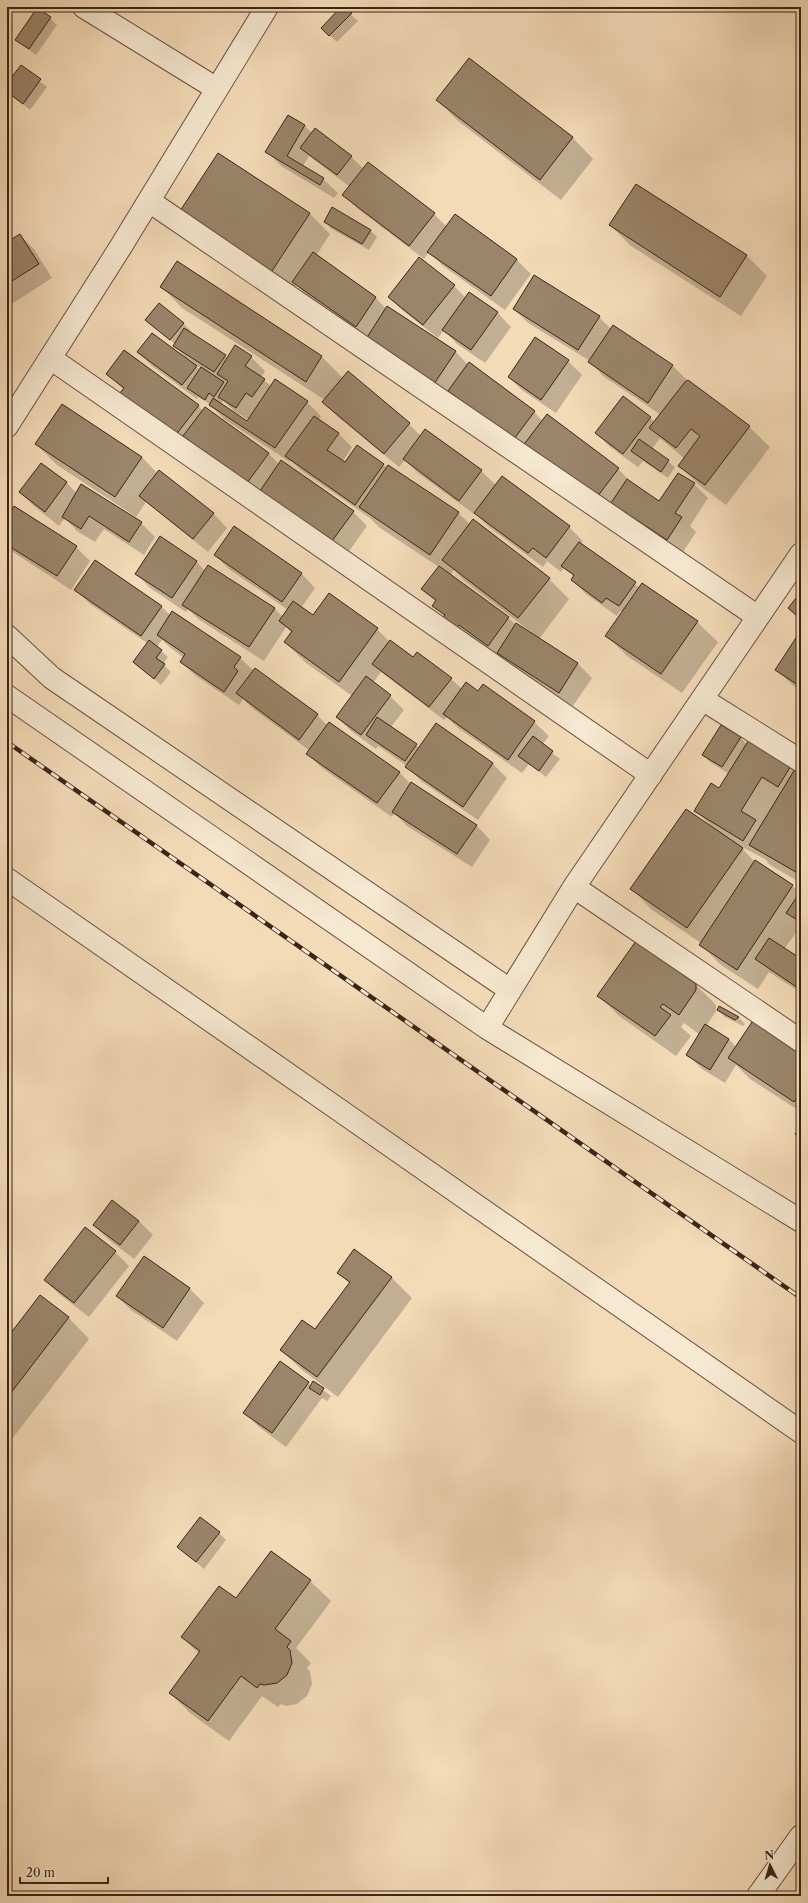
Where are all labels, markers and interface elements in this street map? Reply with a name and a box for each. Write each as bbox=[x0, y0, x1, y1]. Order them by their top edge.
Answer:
north arrow bbox=[750, 1845, 790, 1885]
text: N bbox=[764, 1848, 775, 1862]
scale bar bbox=[20, 1859, 108, 1885]
text: 20 m bbox=[26, 1865, 55, 1880]

